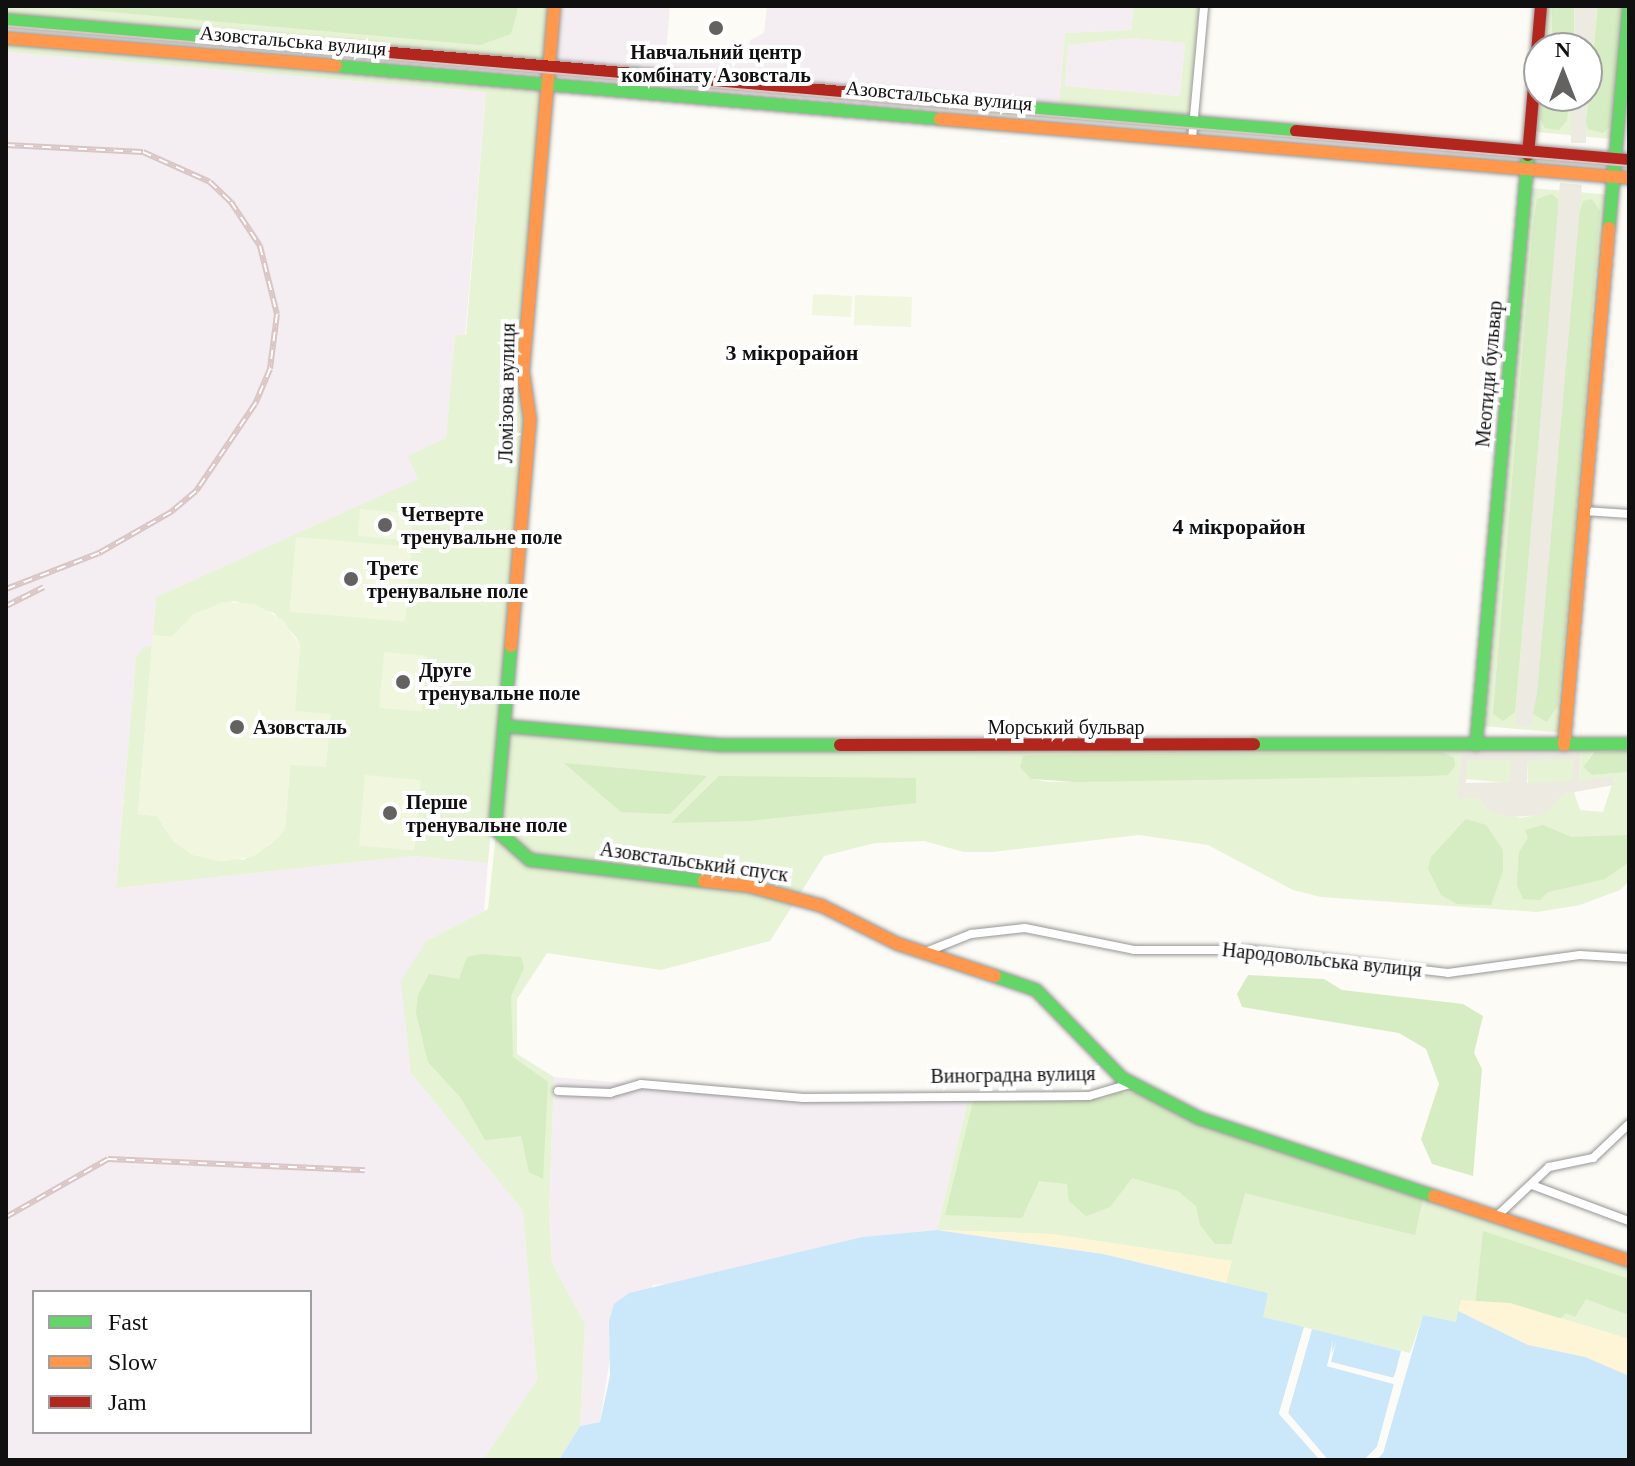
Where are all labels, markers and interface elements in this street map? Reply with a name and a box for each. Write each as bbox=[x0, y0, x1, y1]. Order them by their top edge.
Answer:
marker: Навчальний центр комбінату Азовсталь bbox=[707, 19, 725, 37]
street label: Азовстальська вулиця bbox=[199, 21, 387, 61]
north arrow bbox=[1523, 32, 1603, 112]
text: N bbox=[1555, 37, 1571, 62]
place label: Навчальний центр комбінату Азовсталь bbox=[621, 40, 811, 87]
street label: Азовстальська вулиця bbox=[845, 76, 1033, 116]
street label: Меотиди бульвар bbox=[1471, 300, 1507, 448]
street label: Ломізова вулиця bbox=[494, 323, 520, 463]
district label: 3 мікрорайон bbox=[725, 340, 859, 366]
place label: Четверте тренувальне поле bbox=[401, 502, 562, 549]
district label: 4 мікрорайон bbox=[1172, 514, 1306, 540]
marker: Четверте тренувальне поле bbox=[376, 516, 394, 534]
place label: Третє тренувальне поле bbox=[367, 556, 528, 603]
marker: Третє тренувальне поле bbox=[342, 570, 360, 588]
place label: Друге тренувальне поле bbox=[419, 658, 580, 705]
marker: Друге тренувальне поле bbox=[394, 673, 412, 691]
place label: Азовсталь bbox=[253, 715, 347, 739]
street label: Морський бульвар bbox=[987, 715, 1145, 739]
marker: Азовсталь bbox=[228, 718, 246, 736]
place label: Перше тренувальне поле bbox=[406, 790, 567, 837]
marker: Перше тренувальне поле bbox=[381, 804, 399, 822]
street label: Азовстальський спуск bbox=[598, 837, 790, 887]
street label: Народовольська вулиця bbox=[1221, 938, 1423, 982]
street label: Виноградна вулиця bbox=[930, 1062, 1096, 1088]
legend bbox=[32, 1290, 312, 1434]
text: Fast bbox=[108, 1309, 148, 1335]
text: Slow bbox=[108, 1349, 157, 1375]
text: Jam bbox=[108, 1389, 147, 1415]

